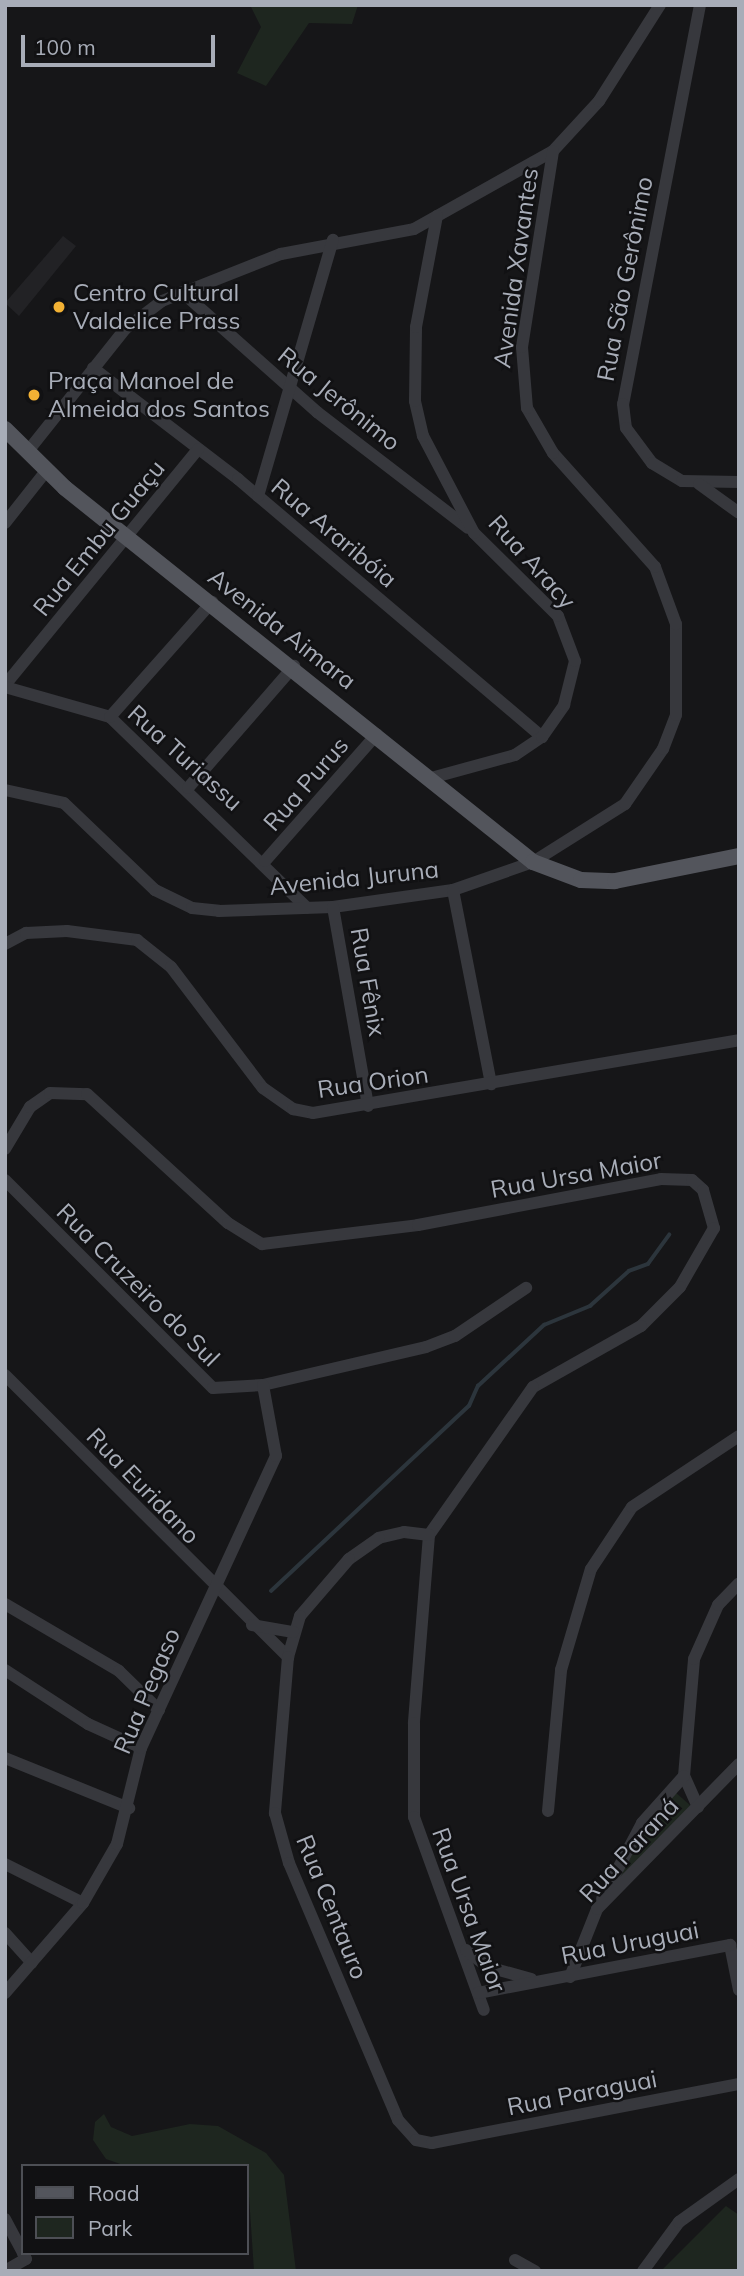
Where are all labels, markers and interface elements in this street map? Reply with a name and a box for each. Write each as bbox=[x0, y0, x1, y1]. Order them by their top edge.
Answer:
scale bar bbox=[24, 21, 219, 65]
text: 100 m bbox=[34, 34, 96, 60]
street label: Avenida Xavantes bbox=[488, 166, 544, 370]
street label: Rua São Gerônimo bbox=[591, 174, 659, 384]
place label: Centro Cultural Valdelice Prass bbox=[73, 279, 241, 335]
marker: Centro Cultural Valdelice Prass bbox=[51, 299, 67, 315]
street label: Rua Jerônimo bbox=[272, 341, 406, 457]
place label: Praça Manoel de Almeida dos Santos bbox=[48, 367, 270, 423]
marker: Praça Manoel de Almeida dos Santos bbox=[26, 387, 42, 403]
street label: Rua Embu Guaçu bbox=[27, 454, 171, 622]
street label: Rua Araribóia bbox=[266, 472, 402, 594]
street label: Rua Aracy bbox=[482, 509, 582, 615]
street label: Avenida Aimara bbox=[202, 562, 362, 696]
street label: Rua Turiassu bbox=[122, 699, 248, 817]
street label: Rua Purus bbox=[257, 731, 355, 837]
street label: Avenida Juruna bbox=[268, 855, 440, 901]
street label: Rua Fênix bbox=[344, 925, 392, 1039]
street label: Rua Orion bbox=[316, 1060, 430, 1104]
street label: Rua Ursa Maior bbox=[488, 1146, 664, 1204]
street label: Rua Cruzeiro do Sul bbox=[51, 1198, 225, 1372]
street label: Rua Euridano bbox=[81, 1422, 205, 1550]
street label: Rua Pegaso bbox=[108, 1624, 186, 1758]
street label: Rua Paraná bbox=[573, 1792, 685, 1908]
street label: Rua Ursa Maior bbox=[426, 1824, 512, 1996]
street label: Rua Centauro bbox=[290, 1831, 374, 1983]
street label: Rua Uruguai bbox=[559, 1916, 701, 1970]
street label: Rua Paraguai bbox=[505, 2064, 659, 2122]
legend bbox=[21, 2164, 248, 2255]
text: Road bbox=[88, 2180, 139, 2206]
text: Park bbox=[88, 2215, 132, 2241]

